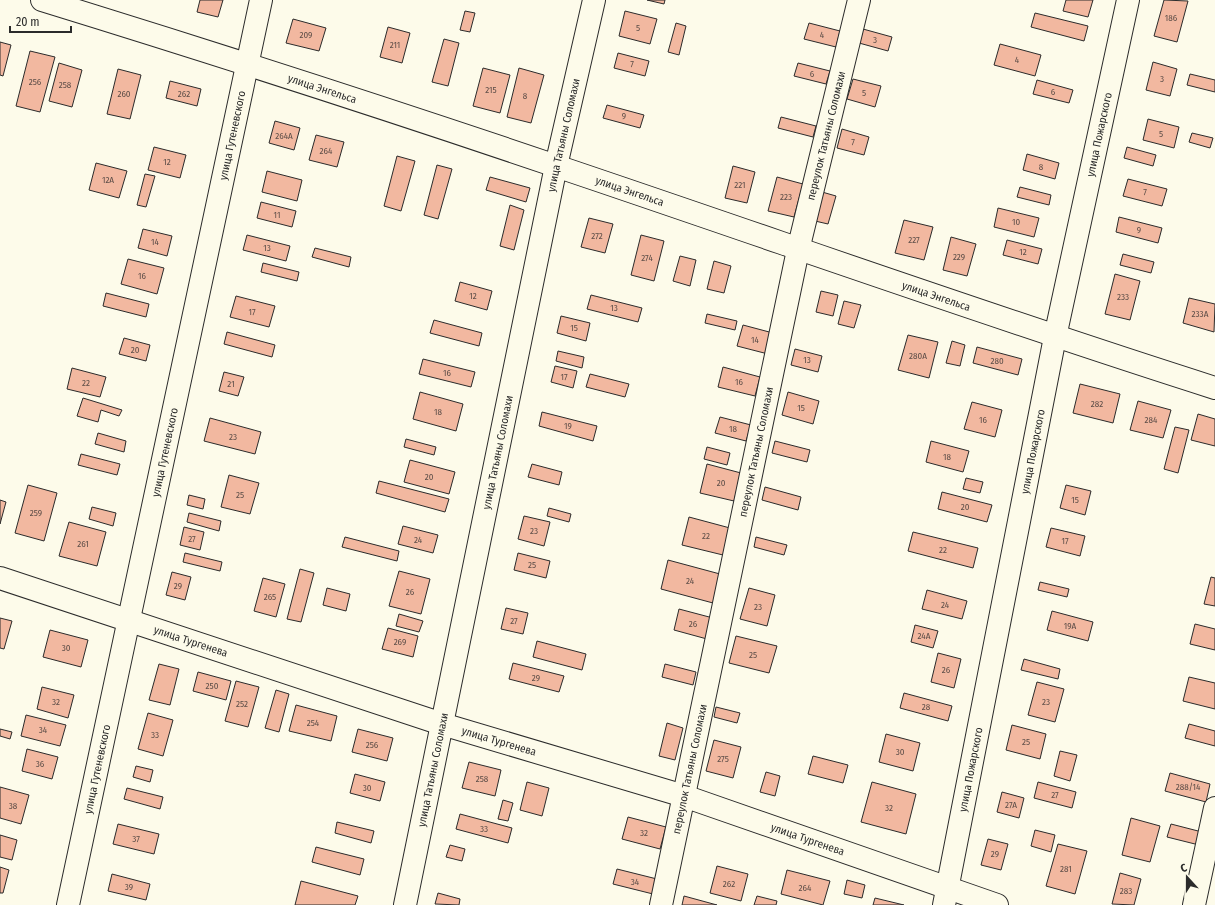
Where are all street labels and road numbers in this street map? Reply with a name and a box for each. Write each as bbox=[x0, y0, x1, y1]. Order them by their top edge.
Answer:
street label: переулок Татьяны Соломахи bbox=[804, 70, 848, 202]
street label: улица Энгельса bbox=[286, 72, 358, 106]
street label: улица Татьяны Соломахи bbox=[545, 77, 583, 193]
street label: улица Гутеневского bbox=[217, 89, 249, 181]
street label: улица Пожарского bbox=[1084, 91, 1115, 178]
street label: улица Энгельса bbox=[594, 174, 666, 209]
street label: улица Энгельса bbox=[900, 279, 972, 314]
street label: переулок Татьяны Соломахи bbox=[736, 386, 776, 518]
street label: улица Татьяны Соломахи bbox=[480, 394, 516, 511]
street label: улица Гутеневского bbox=[149, 406, 181, 498]
street label: улица Пожарского bbox=[1018, 408, 1048, 495]
street label: улица Тургенева bbox=[152, 623, 229, 660]
street label: переулок Татьяны Соломахи bbox=[670, 703, 710, 835]
street label: улица Татьяны Соломахи bbox=[415, 712, 451, 828]
street label: улица Гутеневского bbox=[82, 723, 113, 815]
street label: улица Тургенева bbox=[460, 724, 538, 759]
street label: улица Пожарского bbox=[956, 726, 986, 813]
street label: улица Тургенева bbox=[769, 821, 846, 858]

